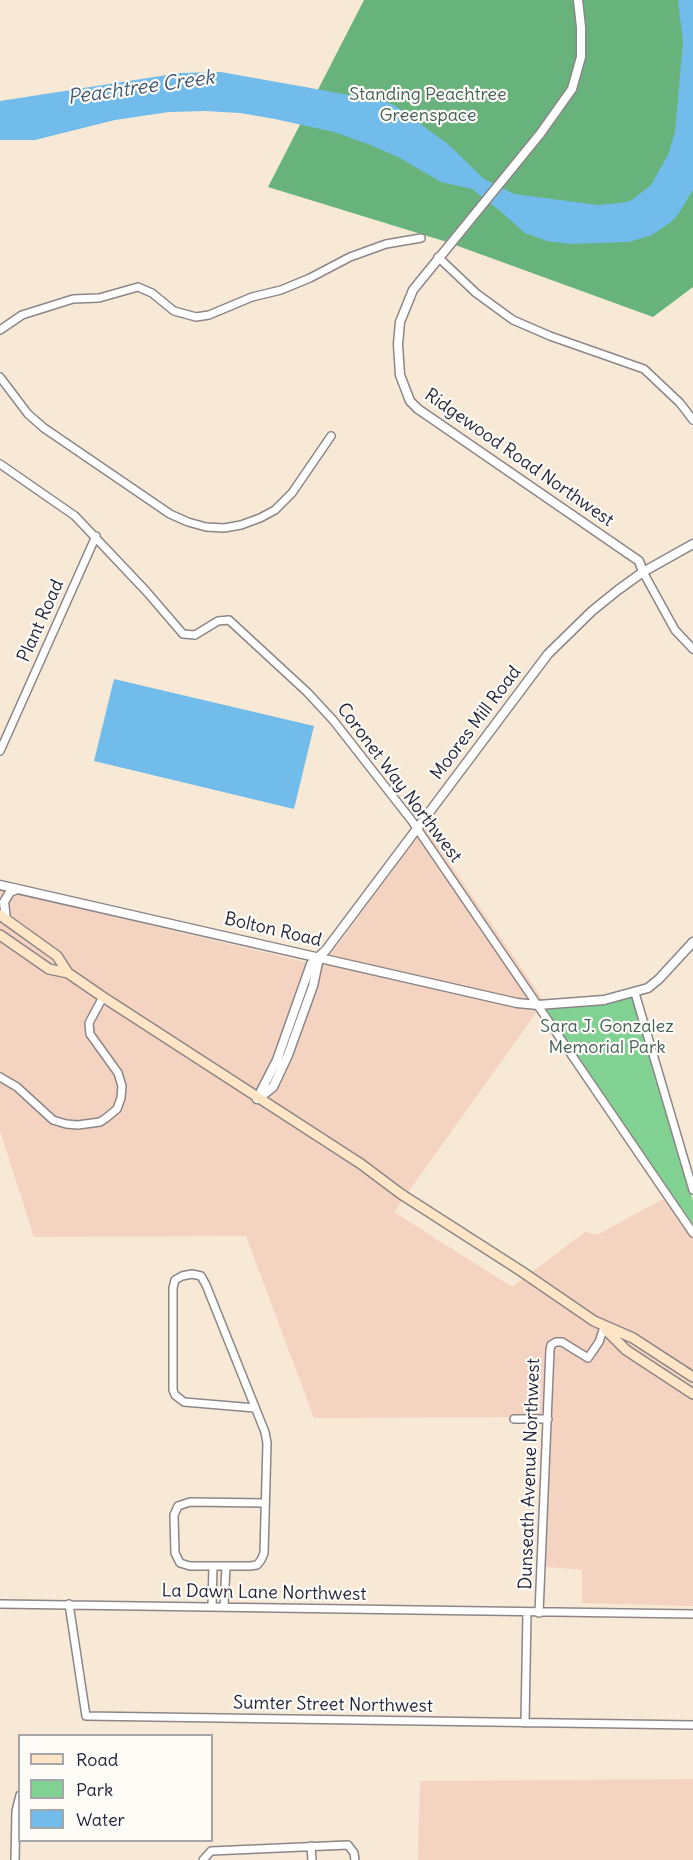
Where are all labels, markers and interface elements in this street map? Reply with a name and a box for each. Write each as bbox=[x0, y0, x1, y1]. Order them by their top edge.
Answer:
water label: Peachtree Creek bbox=[66, 66, 216, 110]
park label: Standing Peachtree Greenspace bbox=[349, 84, 507, 127]
street label: Ridgewood Road Northwest bbox=[420, 384, 618, 532]
street label: Plant Road bbox=[13, 576, 69, 666]
street label: Moores Mill Road bbox=[426, 662, 526, 784]
street label: Coronet Way Northwest bbox=[332, 699, 466, 867]
street label: Bolton Road bbox=[222, 908, 324, 952]
park label: Sara J. Gonzalez Memorial Park bbox=[540, 1016, 674, 1058]
street label: Dunseath Avenue Northwest bbox=[515, 1358, 545, 1590]
street label: La Dawn Lane Northwest bbox=[162, 1580, 366, 1606]
street label: Sumter Street Northwest bbox=[233, 1692, 433, 1718]
legend bbox=[18, 1734, 213, 1842]
text: Road bbox=[76, 1748, 118, 1771]
text: Park bbox=[76, 1778, 113, 1801]
text: Water bbox=[76, 1808, 125, 1831]

